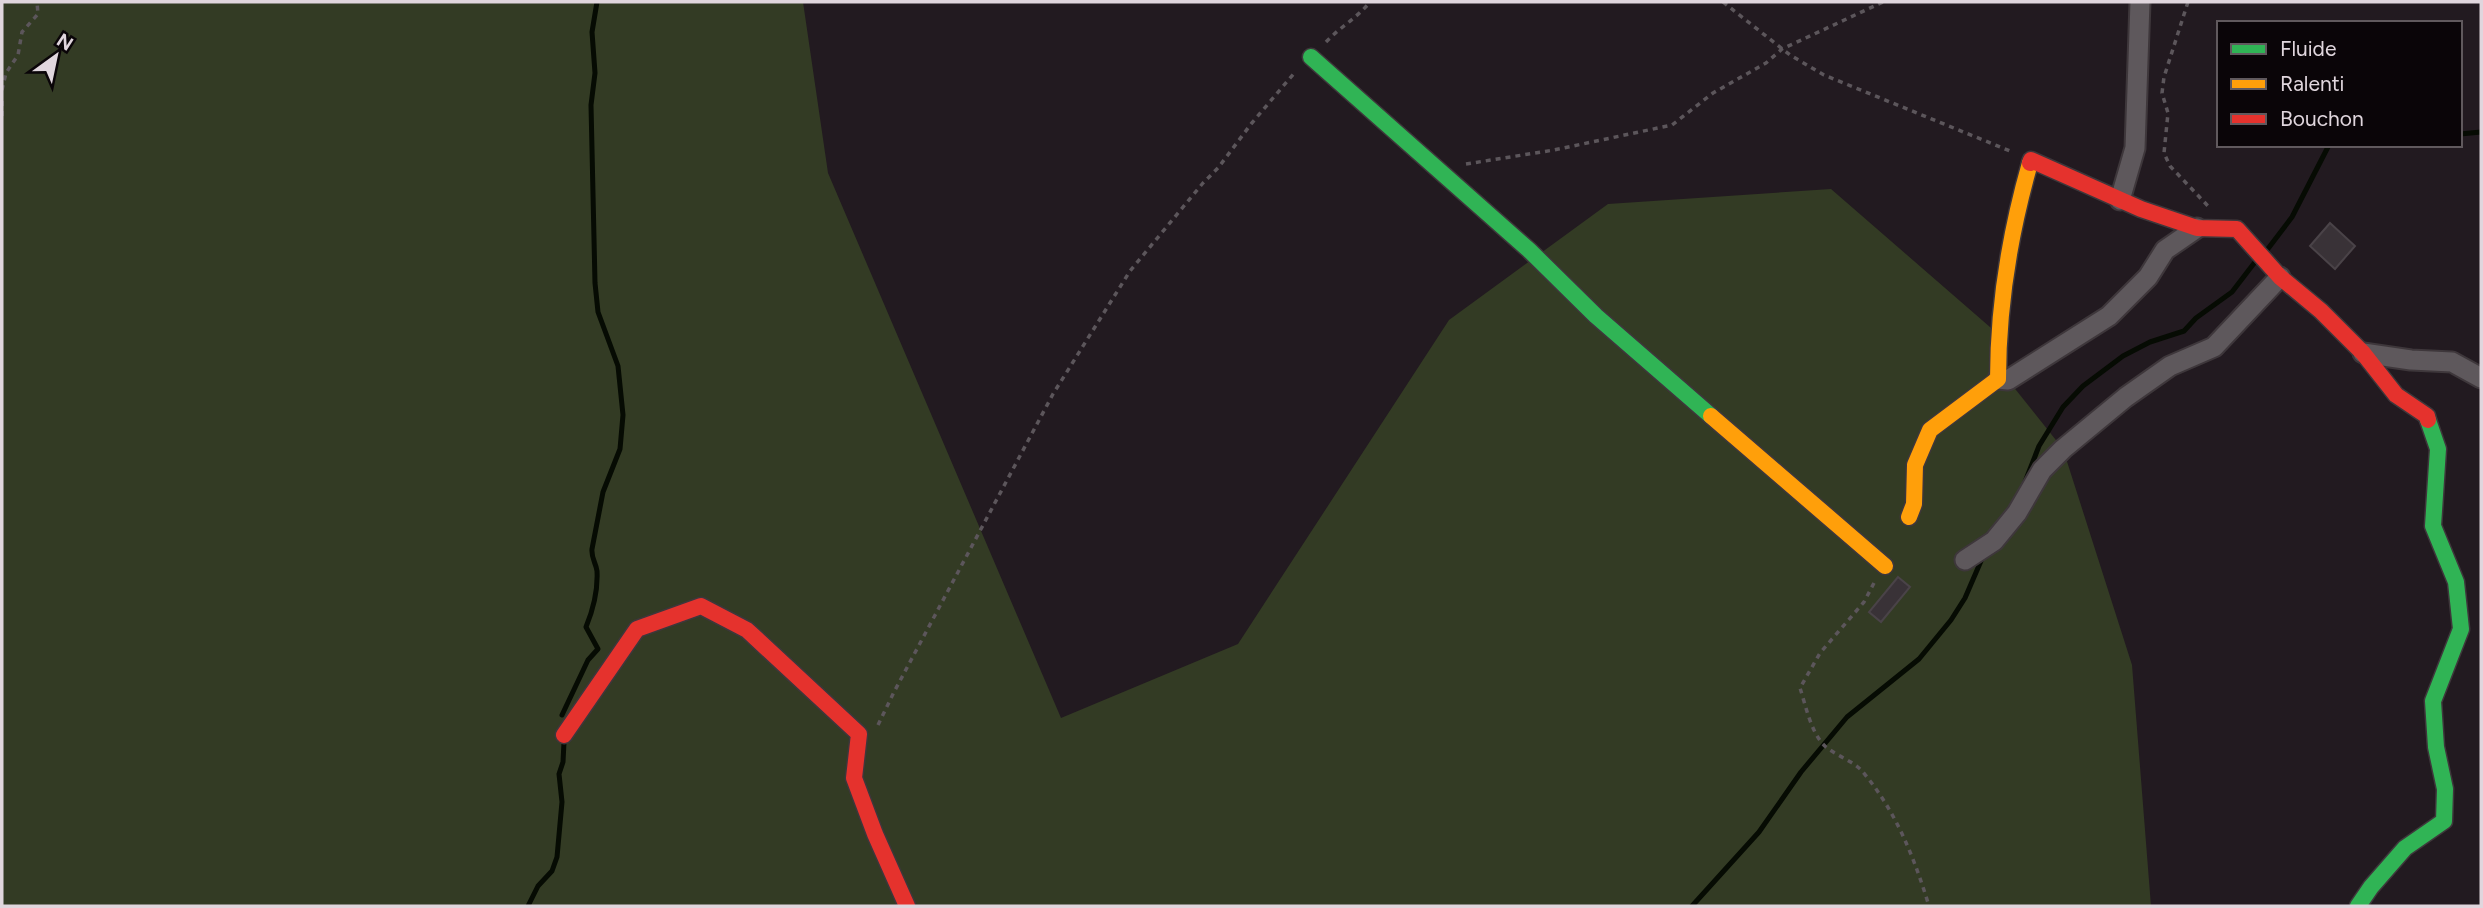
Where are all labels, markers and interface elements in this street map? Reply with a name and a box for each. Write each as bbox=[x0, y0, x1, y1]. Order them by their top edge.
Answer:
north arrow bbox=[21, 21, 91, 91]
legend bbox=[2217, 21, 2462, 147]
text: N bbox=[53, 29, 77, 56]
text: Fluide bbox=[2280, 36, 2336, 61]
text: Ralenti bbox=[2280, 71, 2344, 96]
text: Bouchon bbox=[2280, 106, 2364, 131]

